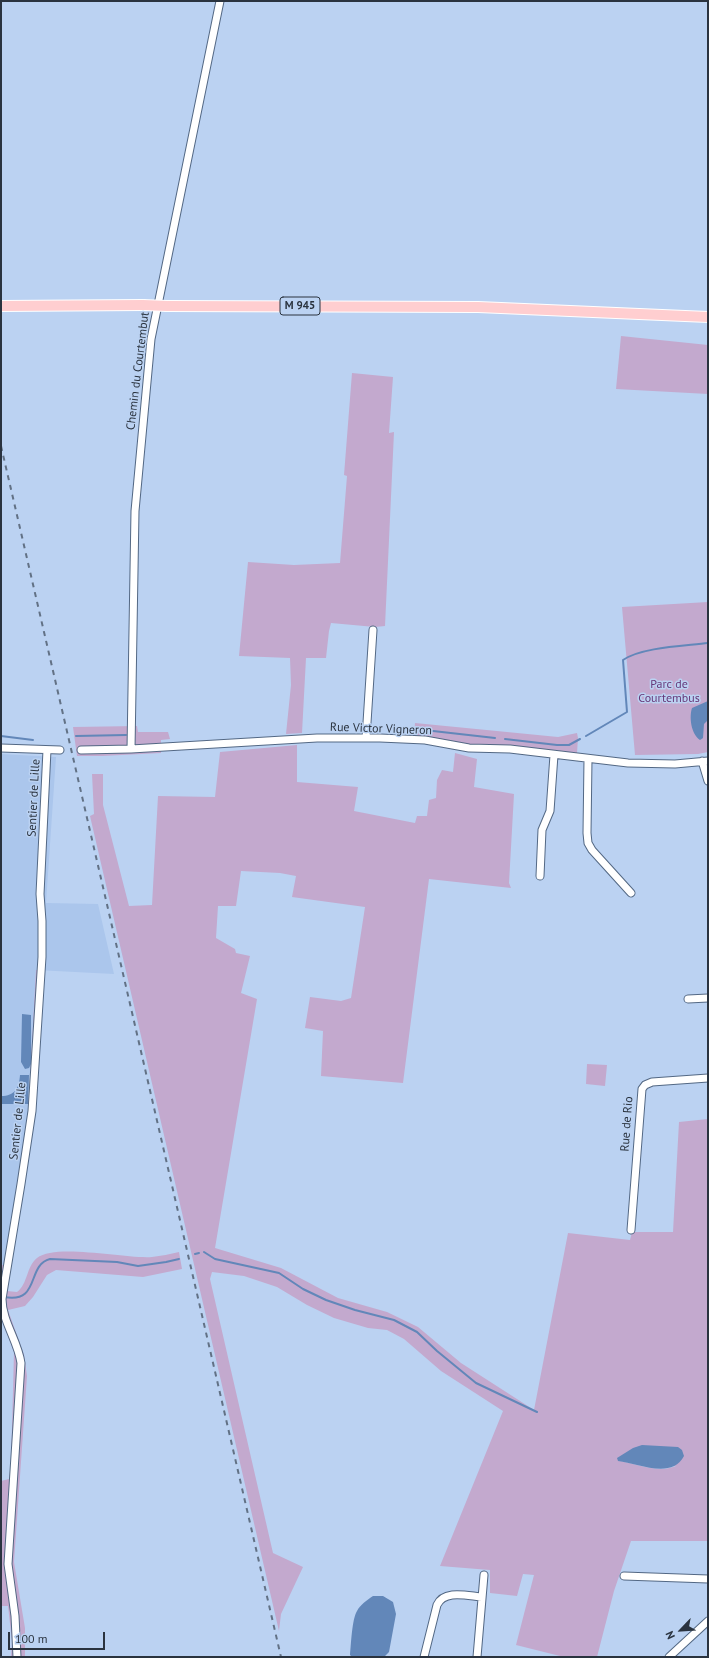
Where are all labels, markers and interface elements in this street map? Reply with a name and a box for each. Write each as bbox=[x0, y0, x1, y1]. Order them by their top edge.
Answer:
road number: M 945 bbox=[280, 297, 320, 315]
street label: Chemin du Courtembut bbox=[124, 311, 152, 431]
park label: Parc de Courtembus bbox=[638, 678, 700, 706]
street label: Rue Victor Vigneron bbox=[330, 720, 432, 738]
street label: Sentier de Lille bbox=[25, 759, 43, 837]
street label: Sentier de Lille bbox=[7, 1081, 29, 1161]
street label: Rue de Rio bbox=[618, 1096, 636, 1152]
north arrow bbox=[661, 1610, 701, 1650]
scale bar bbox=[10, 1624, 107, 1650]
text: N bbox=[662, 1629, 678, 1641]
text: 100 m bbox=[15, 1631, 48, 1646]

